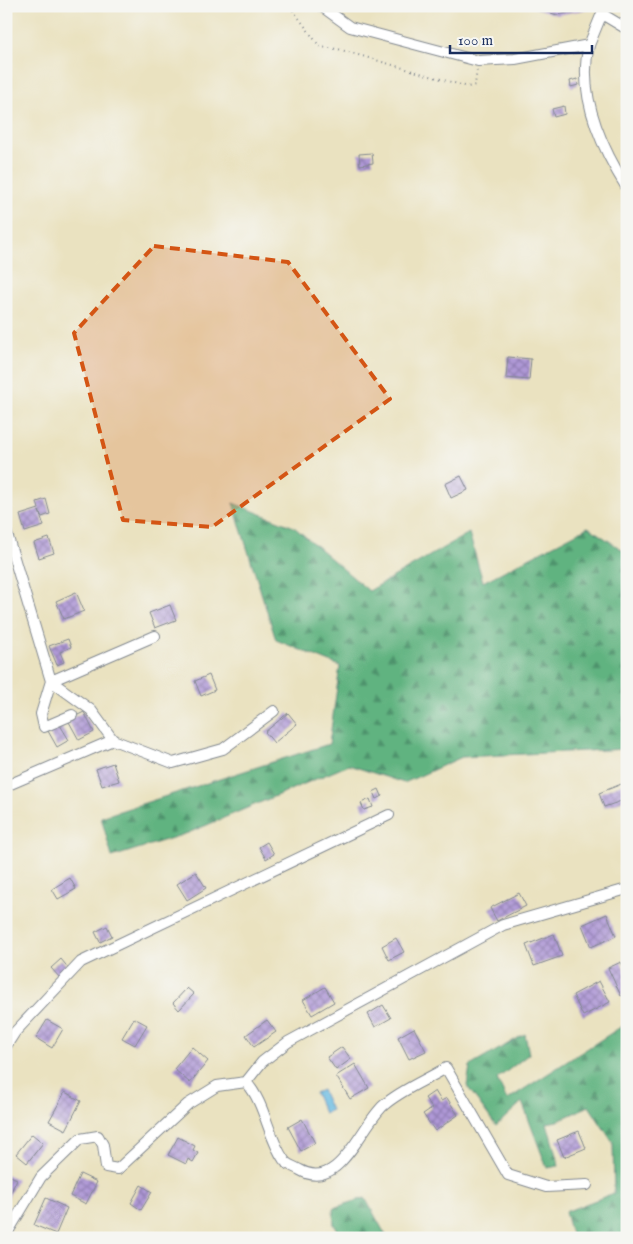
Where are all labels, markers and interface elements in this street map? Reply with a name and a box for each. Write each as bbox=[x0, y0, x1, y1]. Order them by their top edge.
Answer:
scale bar bbox=[450, 22, 593, 54]
text: 100 m bbox=[458, 31, 494, 50]

